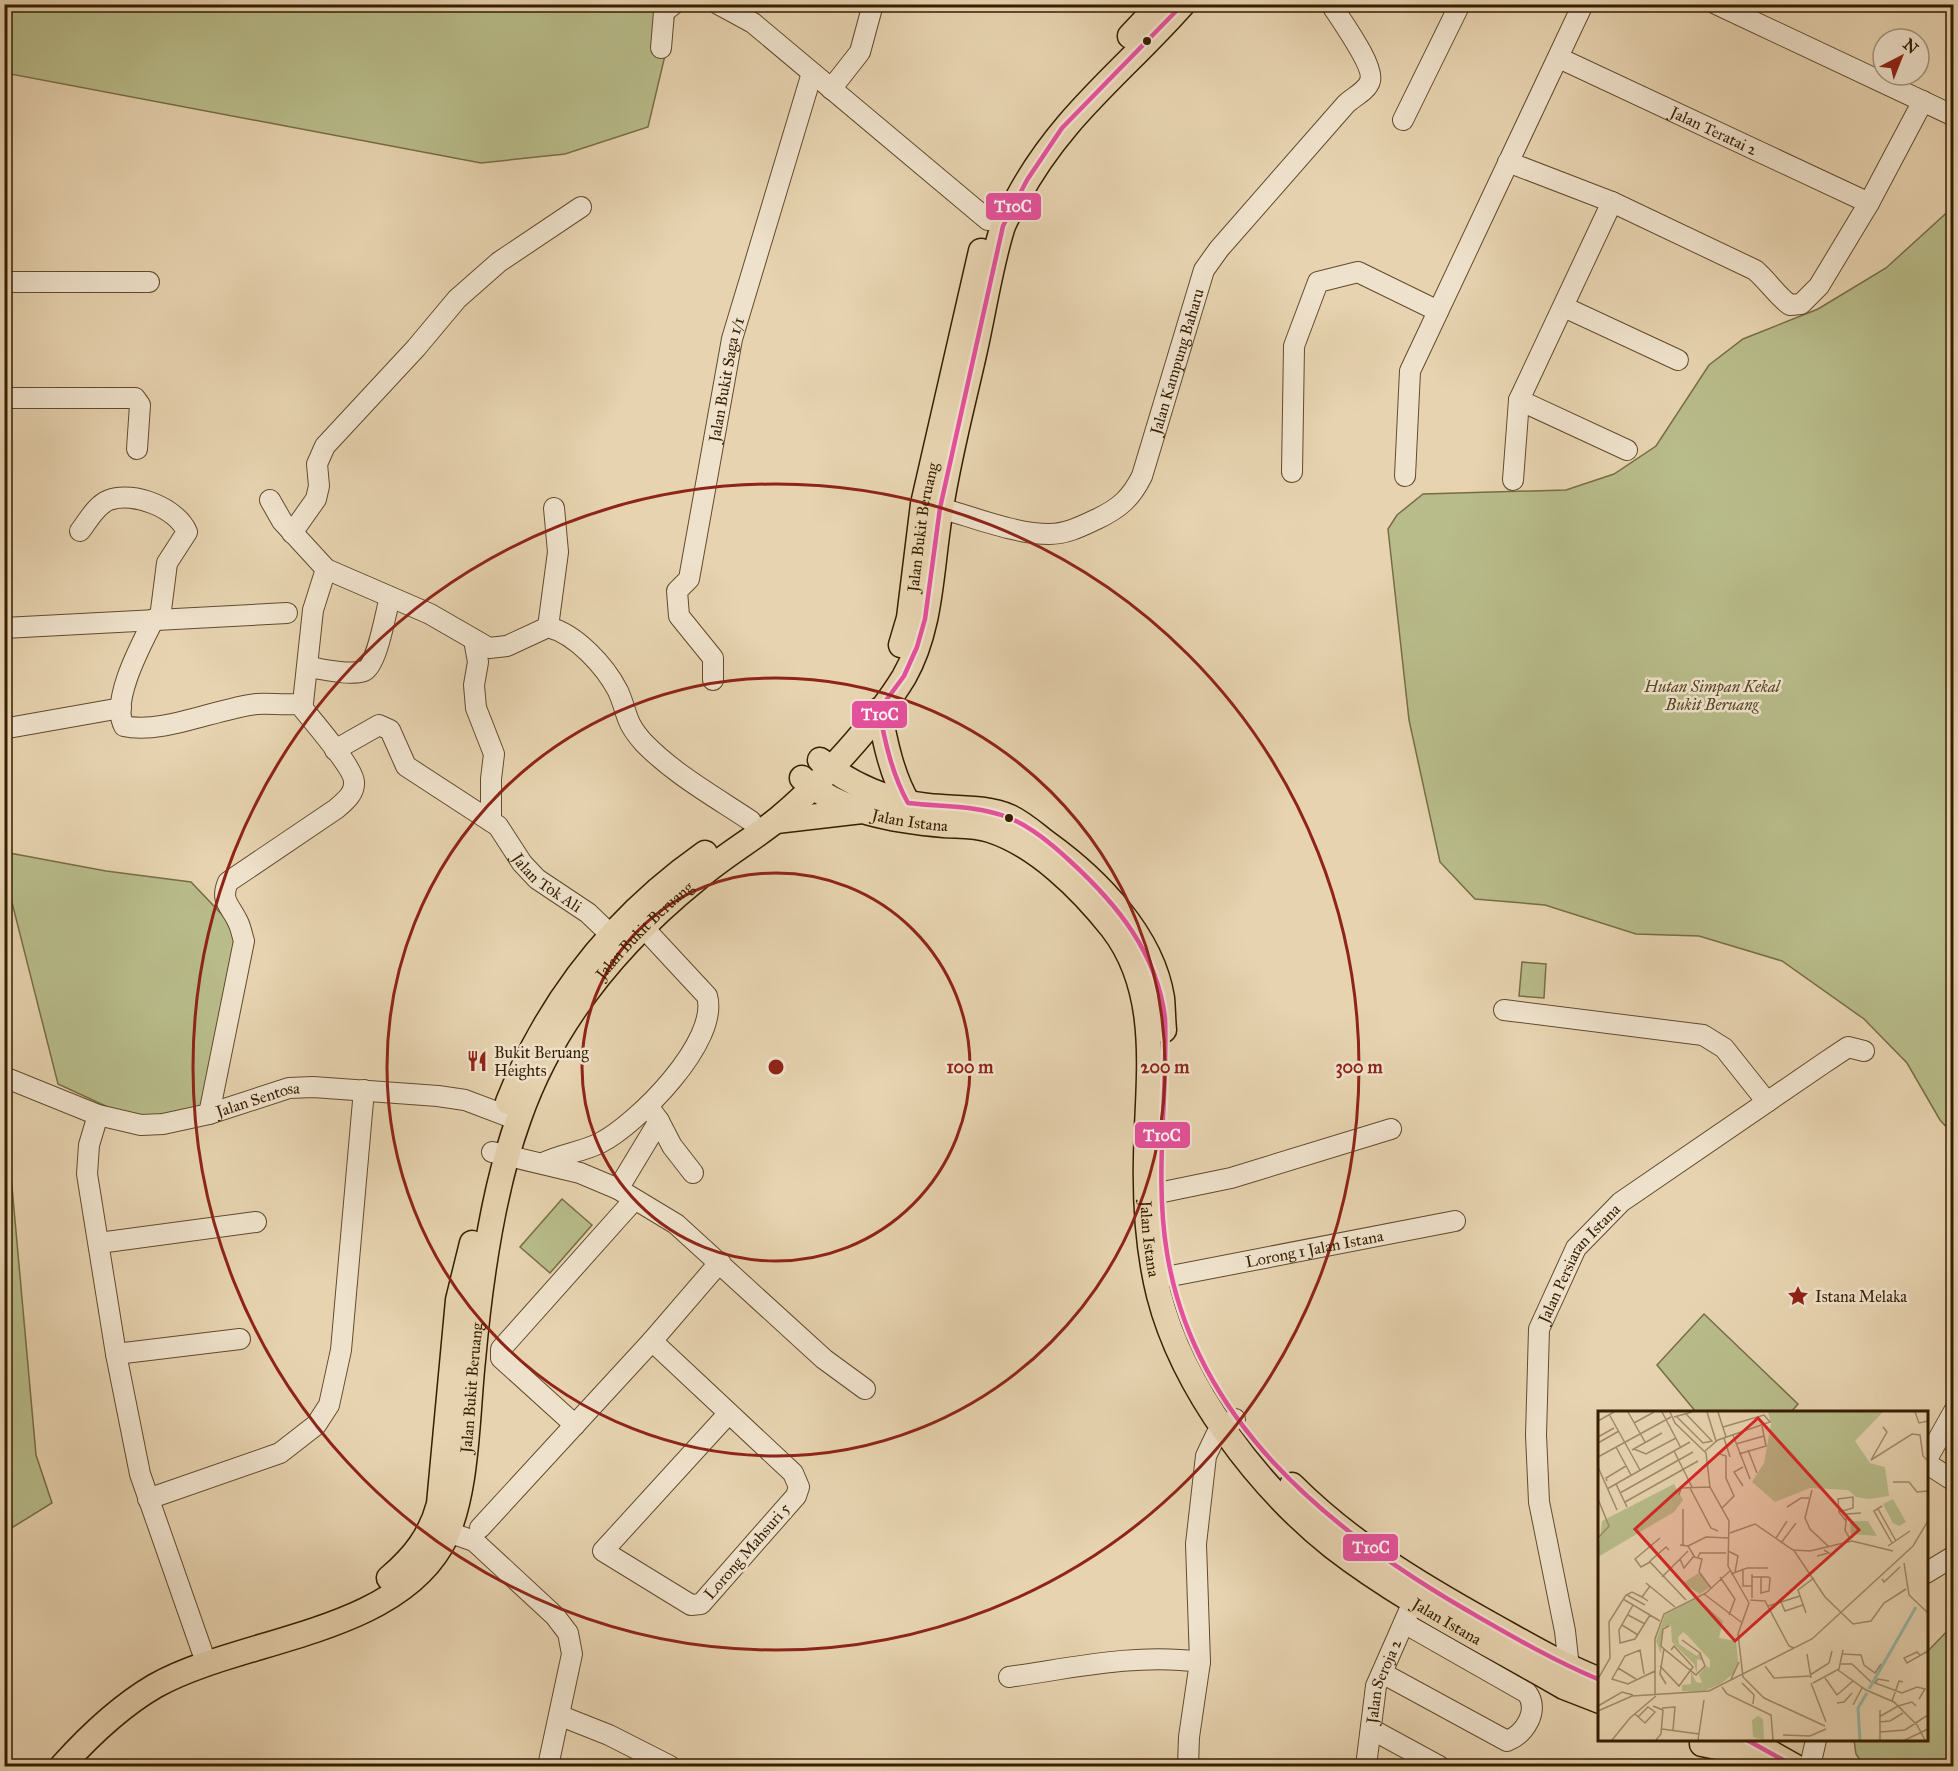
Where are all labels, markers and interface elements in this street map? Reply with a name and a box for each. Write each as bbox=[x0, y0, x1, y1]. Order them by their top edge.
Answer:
north arrow bbox=[1871, 27, 1931, 87]
unlabelled marker bbox=[1141, 35, 1153, 47]
text: N bbox=[1899, 35, 1922, 58]
street label: Jalan Teratai 2 bbox=[1665, 101, 1760, 159]
line badge: T10C bbox=[985, 192, 1042, 221]
text: T10C bbox=[993, 197, 1032, 216]
street label: Jalan Kampung Baharu bbox=[1145, 286, 1208, 439]
street label: Jalan Bukit Saga 1/1 bbox=[704, 315, 748, 445]
street label: Jalan Bukit Beruang bbox=[903, 460, 943, 595]
park label: Hutan Simpan Kekal Bukit Beruang bbox=[1643, 677, 1782, 714]
line badge: T10C bbox=[851, 700, 908, 729]
text: T10C bbox=[860, 705, 899, 724]
street label: Jalan Istana bbox=[868, 804, 949, 835]
unlabelled marker bbox=[1003, 812, 1015, 824]
street label: Jalan Tok Ali bbox=[507, 848, 586, 916]
street label: Jalan Bukit Beruang bbox=[590, 877, 698, 985]
place label: Bukit Beruang Heights bbox=[494, 1043, 589, 1081]
restaurant icon: Bukit Beruang Heights bbox=[465, 1049, 489, 1073]
text: 100 m bbox=[947, 1056, 994, 1078]
text: 200 m bbox=[1141, 1056, 1190, 1078]
text: 300 m bbox=[1335, 1056, 1383, 1079]
centre of rings bbox=[766, 1057, 786, 1077]
street label: Jalan Sentosa bbox=[212, 1078, 300, 1122]
line badge: T10C bbox=[1134, 1121, 1191, 1149]
text: T10C bbox=[1142, 1126, 1181, 1145]
street label: Jalan Istana bbox=[1136, 1198, 1164, 1279]
street label: Jalan Persiaran Istana bbox=[1533, 1199, 1624, 1328]
street label: Lorong 1 Jalan Istana bbox=[1244, 1226, 1385, 1271]
place icon: Istana Melaka bbox=[1786, 1284, 1810, 1308]
place label: Istana Melaka bbox=[1815, 1287, 1907, 1306]
street label: Jalan Bukit Beruang bbox=[456, 1321, 487, 1456]
inset map bbox=[1598, 1411, 1928, 1741]
street label: Lorong Mahsuri 5 bbox=[700, 1499, 795, 1604]
line badge: T10C bbox=[1342, 1533, 1399, 1562]
text: T10C bbox=[1351, 1538, 1390, 1557]
street label: Jalan Istana bbox=[1407, 1593, 1485, 1648]
street label: Jalan Seroja 2 bbox=[1362, 1636, 1405, 1727]

